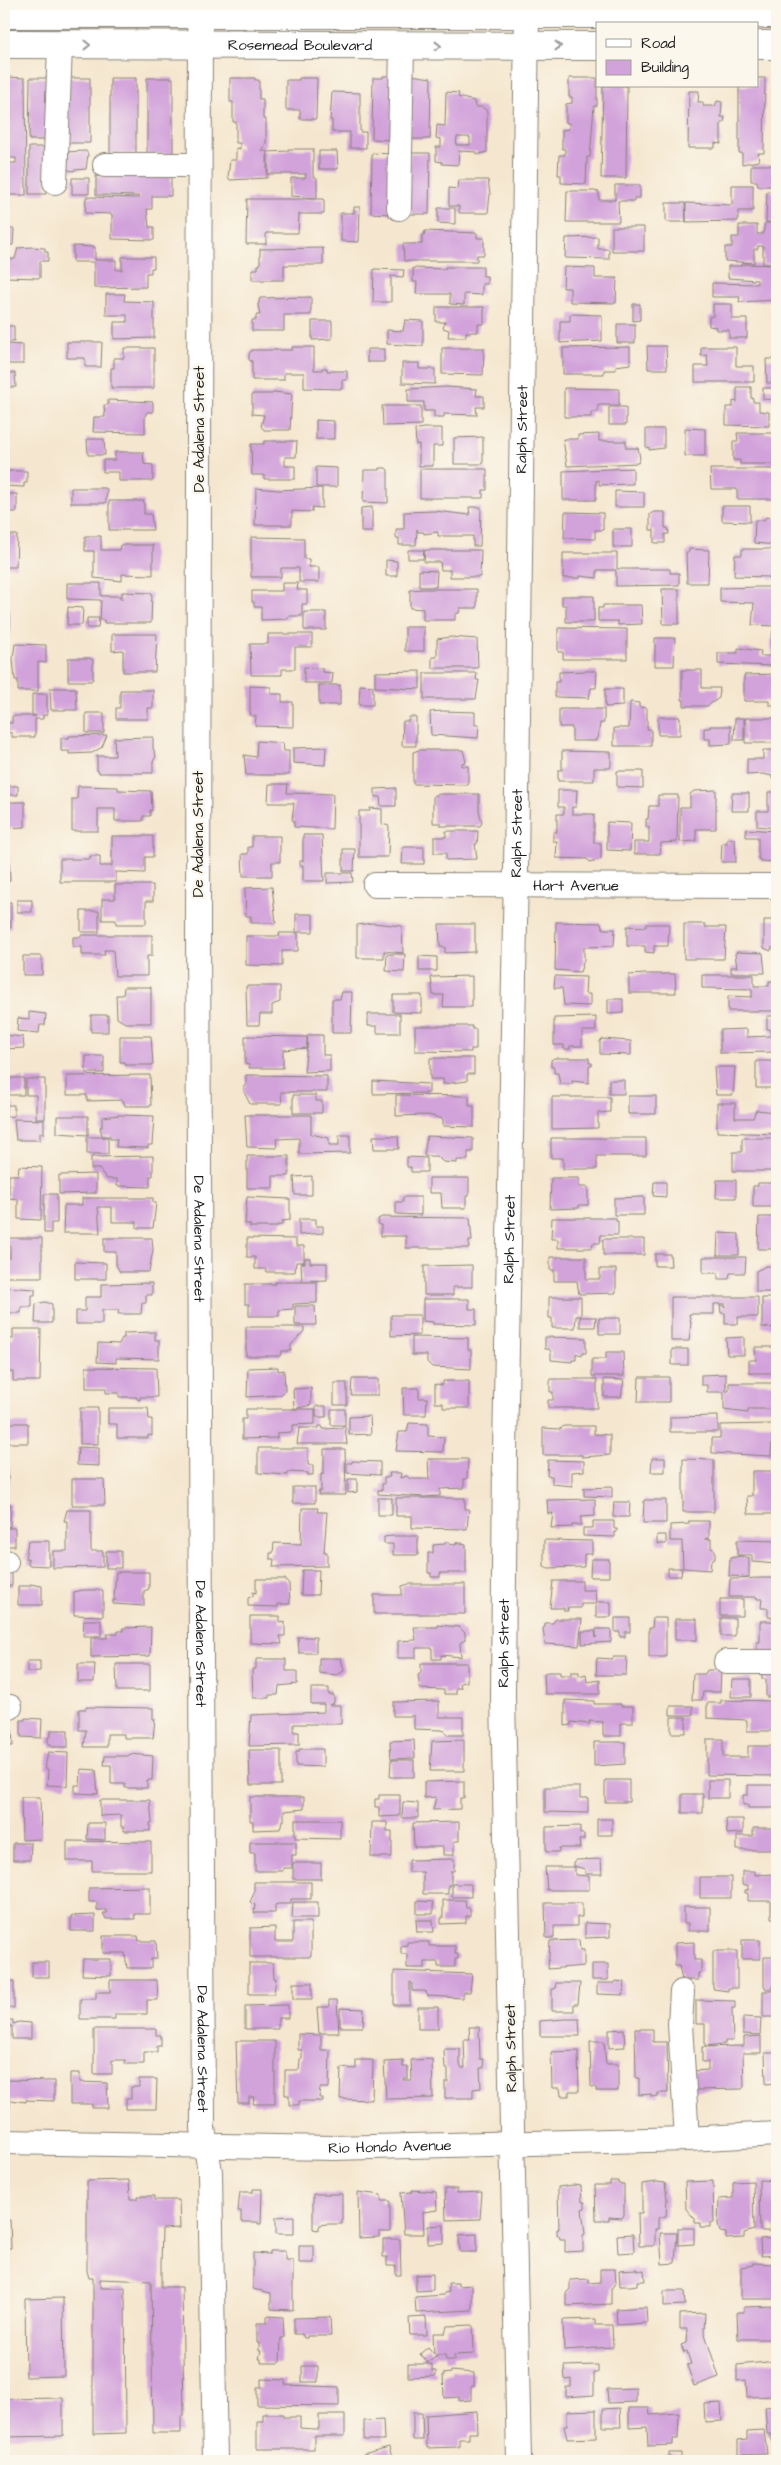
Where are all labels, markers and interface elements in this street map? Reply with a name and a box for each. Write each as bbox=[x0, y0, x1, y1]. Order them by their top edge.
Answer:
legend bbox=[596, 22, 758, 88]
text: Road bbox=[641, 33, 676, 54]
street label: Rosemead Boulevard bbox=[228, 34, 373, 56]
one-way arrow bbox=[84, 40, 92, 50]
one-way arrow bbox=[434, 41, 442, 51]
one-way arrow bbox=[555, 41, 563, 51]
text: Building bbox=[641, 57, 689, 79]
street label: De Adalena Street bbox=[189, 366, 210, 492]
street label: Ralph Street bbox=[511, 385, 533, 474]
street label: De Adalena Street bbox=[188, 771, 209, 897]
street label: Ralph Street bbox=[505, 789, 528, 878]
street label: Hart Avenue bbox=[533, 875, 619, 896]
street label: De Adalena Street bbox=[189, 1176, 210, 1302]
street label: Ralph Street bbox=[498, 1195, 520, 1284]
street label: De Adalena Street bbox=[190, 1581, 212, 1707]
street label: Ralph Street bbox=[493, 1599, 514, 1688]
street label: De Adalena Street bbox=[192, 1986, 213, 2112]
street label: Ralph Street bbox=[500, 2003, 522, 2093]
street label: Rio Hondo Avenue bbox=[328, 2134, 452, 2159]

